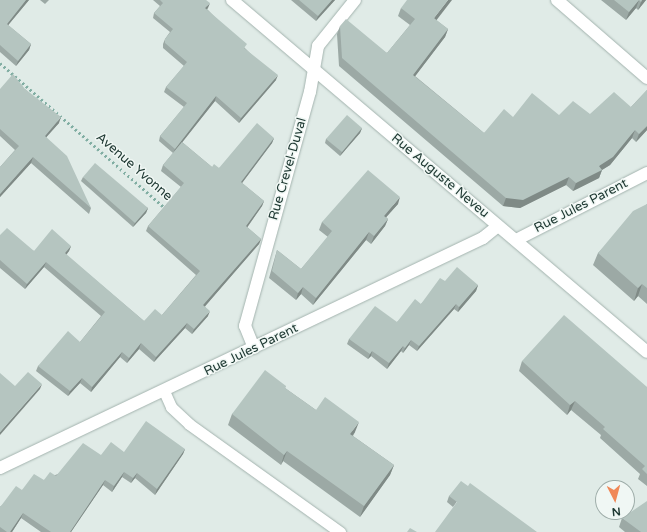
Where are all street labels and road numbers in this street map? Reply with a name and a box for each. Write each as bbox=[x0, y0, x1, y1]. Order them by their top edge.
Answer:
street label: Rue Crevel-Duval bbox=[266, 116, 310, 222]
street label: Avenue Yvonne bbox=[93, 130, 175, 204]
street label: Rue Auguste Neveu bbox=[388, 131, 492, 221]
street label: Rue Jules Parent bbox=[532, 176, 630, 236]
street label: Rue Jules Parent bbox=[201, 320, 301, 380]

